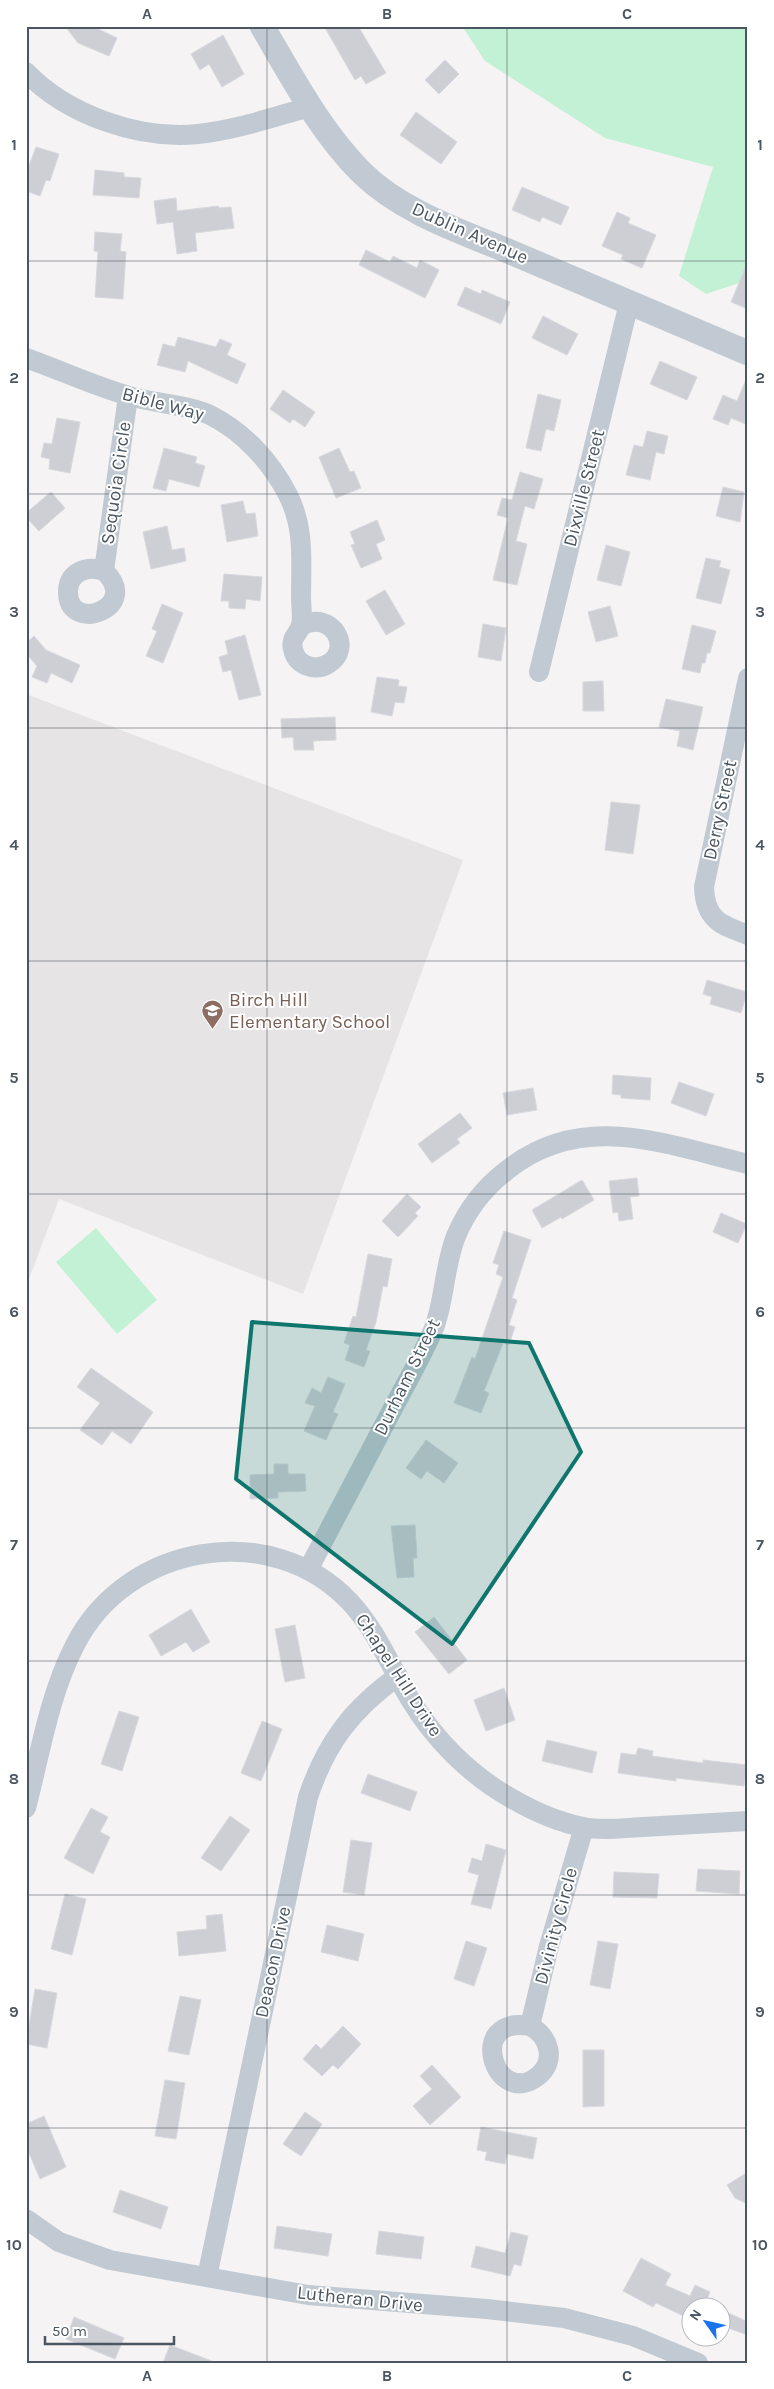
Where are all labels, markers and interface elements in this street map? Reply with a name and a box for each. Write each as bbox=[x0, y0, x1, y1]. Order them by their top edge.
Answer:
text: A bbox=[142, 4, 152, 23]
text: B bbox=[382, 4, 392, 23]
text: C bbox=[622, 4, 632, 23]
text: 1 bbox=[11, 135, 17, 154]
text: 1 bbox=[757, 135, 763, 154]
street label: Dublin Avenue bbox=[409, 198, 531, 268]
text: 2 bbox=[9, 368, 19, 387]
text: 2 bbox=[755, 368, 765, 387]
street label: Bible Way bbox=[120, 383, 207, 426]
street label: Sequoia Circle bbox=[96, 420, 136, 546]
street label: Dixville Street bbox=[559, 427, 609, 549]
text: 3 bbox=[9, 602, 19, 621]
text: 3 bbox=[755, 602, 765, 621]
street label: Derry Street bbox=[699, 758, 741, 862]
text: 4 bbox=[9, 835, 19, 854]
text: 4 bbox=[755, 835, 765, 854]
place label: Birch Hill Elementary School bbox=[229, 989, 390, 1033]
school or university icon: Birch Hill Elementary School bbox=[201, 999, 225, 1030]
text: 5 bbox=[9, 1068, 19, 1087]
text: 5 bbox=[755, 1068, 765, 1087]
text: 6 bbox=[9, 1302, 19, 1321]
text: 6 bbox=[755, 1302, 765, 1321]
street label: Durham Street bbox=[369, 1315, 445, 1439]
text: 7 bbox=[10, 1535, 18, 1554]
text: 7 bbox=[756, 1535, 764, 1554]
street label: Chapel Hill Drive bbox=[351, 1609, 447, 1741]
text: 8 bbox=[9, 1769, 19, 1788]
text: 8 bbox=[755, 1769, 765, 1788]
street label: Divinity Circle bbox=[530, 1865, 582, 1987]
street label: Deacon Drive bbox=[250, 1904, 296, 2020]
text: 9 bbox=[9, 2002, 19, 2021]
text: 9 bbox=[755, 2002, 765, 2021]
text: 10 bbox=[6, 2235, 22, 2254]
text: 10 bbox=[752, 2235, 768, 2254]
street label: Lutheran Drive bbox=[296, 2281, 424, 2317]
north arrow bbox=[682, 2296, 732, 2346]
text: N bbox=[686, 2306, 705, 2324]
scale bar bbox=[45, 2314, 174, 2346]
text: 50 m bbox=[52, 2322, 87, 2340]
text: A bbox=[142, 2366, 152, 2385]
text: B bbox=[382, 2366, 392, 2385]
text: C bbox=[622, 2366, 632, 2385]

